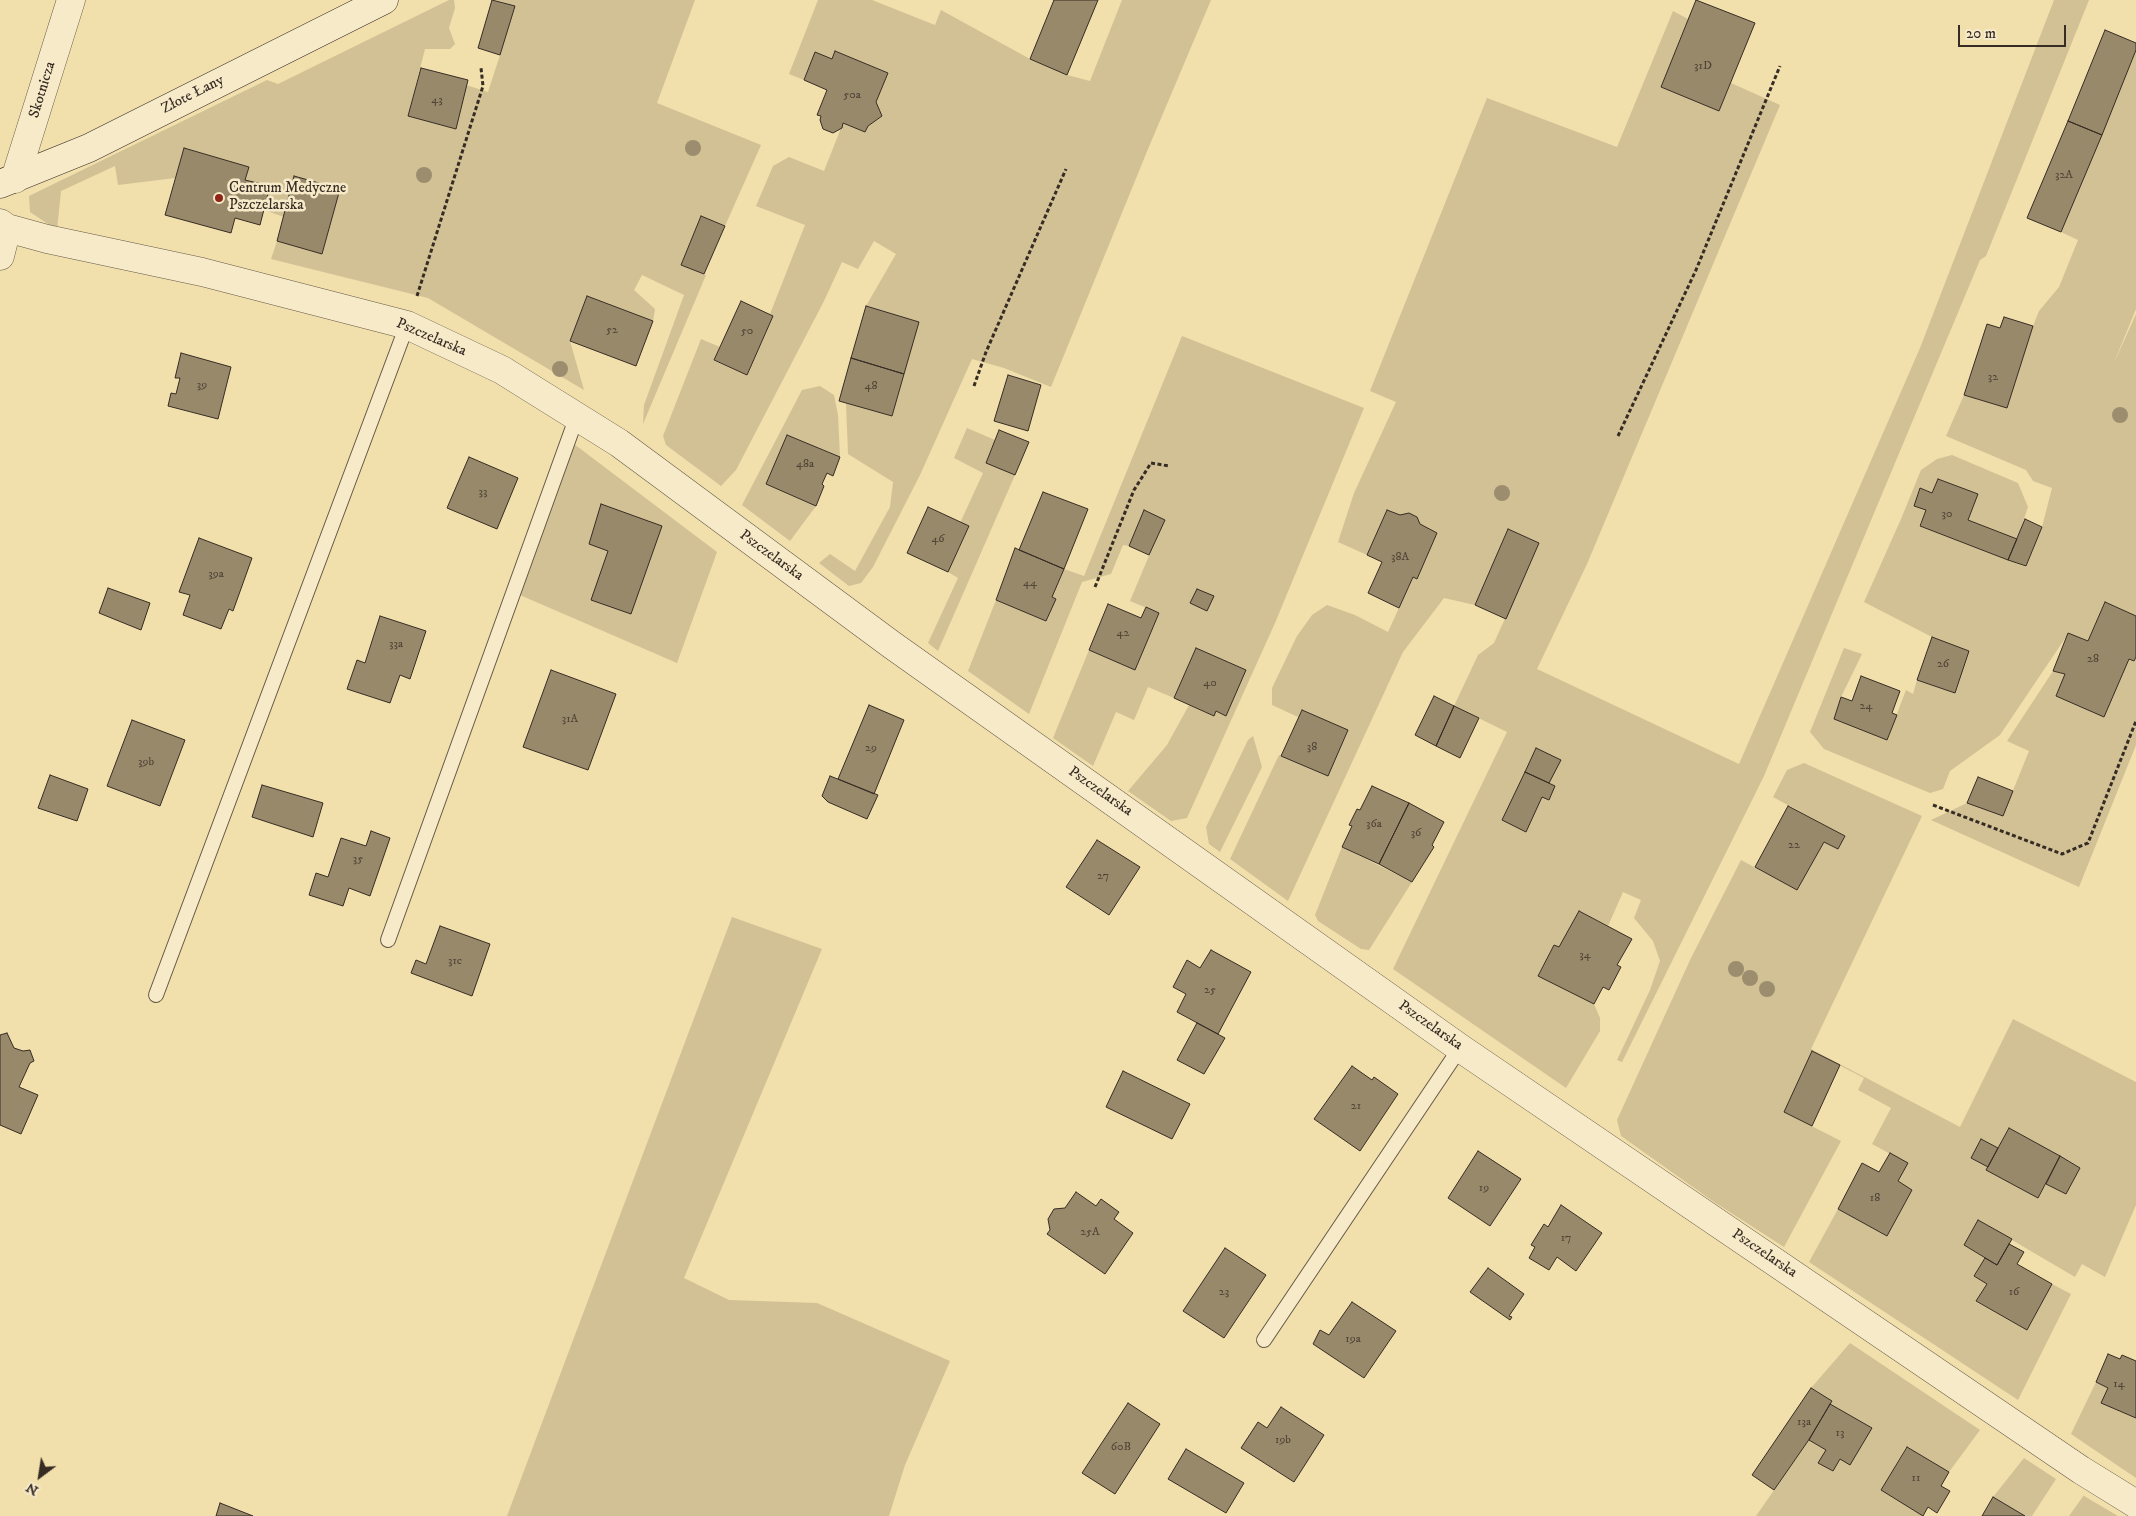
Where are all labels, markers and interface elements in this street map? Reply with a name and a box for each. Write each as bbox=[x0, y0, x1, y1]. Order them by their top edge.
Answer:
scale bar bbox=[1961, 15, 2068, 47]
text: 20 m bbox=[1966, 24, 1996, 43]
street label: Skotnicza bbox=[26, 59, 60, 121]
house number: 31D bbox=[1694, 60, 1712, 74]
street label: Złote Łany bbox=[159, 72, 227, 118]
house number: 50a bbox=[843, 89, 861, 103]
house number: 43 bbox=[431, 94, 443, 108]
house number: 32A bbox=[2055, 169, 2073, 183]
place label: Centrum Medyczne Pszczelarska bbox=[229, 180, 346, 215]
marker: Centrum Medyczne Pszczelarska bbox=[213, 192, 225, 204]
street label: Pszczelarska bbox=[393, 315, 469, 361]
house number: 52 bbox=[606, 324, 618, 338]
house number: 50 bbox=[741, 325, 753, 339]
house number: 32 bbox=[1988, 371, 1998, 385]
house number: 39 bbox=[197, 379, 207, 393]
house number: 48 bbox=[865, 380, 877, 394]
house number: 48a bbox=[796, 458, 814, 472]
house number: 33 bbox=[479, 486, 487, 500]
house number: 30 bbox=[1942, 508, 1952, 522]
street label: Pszczelarska bbox=[736, 527, 806, 585]
house number: 46 bbox=[931, 533, 945, 547]
house number: 38A bbox=[1391, 551, 1409, 565]
house number: 39a bbox=[208, 568, 224, 582]
house number: 44 bbox=[1023, 577, 1037, 591]
house number: 42 bbox=[1117, 627, 1129, 641]
house number: 33a bbox=[389, 638, 403, 652]
house number: 28 bbox=[2087, 653, 2099, 667]
house number: 26 bbox=[1937, 658, 1949, 672]
house number: 40 bbox=[1203, 677, 1217, 691]
house number: 24 bbox=[1860, 700, 1872, 714]
house number: 31A bbox=[562, 713, 578, 727]
house number: 38 bbox=[1307, 741, 1317, 755]
house number: 29 bbox=[865, 742, 877, 756]
house number: 39b bbox=[138, 756, 154, 770]
street label: Pszczelarska bbox=[1064, 763, 1136, 821]
house number: 36a bbox=[1366, 818, 1382, 832]
house number: 36 bbox=[1411, 827, 1421, 841]
house number: 22 bbox=[1788, 839, 1800, 853]
house number: 35 bbox=[353, 853, 363, 867]
house number: 27 bbox=[1097, 870, 1109, 884]
house number: 34 bbox=[1579, 949, 1591, 963]
house number: 31c bbox=[448, 955, 462, 969]
house number: 25 bbox=[1204, 984, 1216, 998]
street label: Pszczelarska bbox=[1394, 997, 1466, 1055]
house number: 21 bbox=[1351, 1100, 1361, 1114]
house number: 19 bbox=[1479, 1182, 1489, 1196]
house number: 18 bbox=[1870, 1192, 1880, 1206]
house number: 25A bbox=[1080, 1226, 1100, 1240]
street label: Pszczelarska bbox=[1728, 1226, 1800, 1282]
house number: 17 bbox=[1561, 1232, 1571, 1246]
house number: 23 bbox=[1219, 1286, 1229, 1300]
house number: 16 bbox=[2009, 1286, 2019, 1300]
house number: 19a bbox=[1345, 1333, 1361, 1347]
house number: 14 bbox=[2113, 1378, 2125, 1392]
house number: 13a bbox=[1797, 1416, 1811, 1430]
house number: 13 bbox=[1836, 1427, 1844, 1441]
house number: 19b bbox=[1275, 1434, 1291, 1448]
house number: 60B bbox=[1111, 1441, 1131, 1455]
north arrow bbox=[15, 1451, 65, 1501]
house number: 11 bbox=[1912, 1472, 1920, 1486]
text: N bbox=[23, 1478, 42, 1500]

